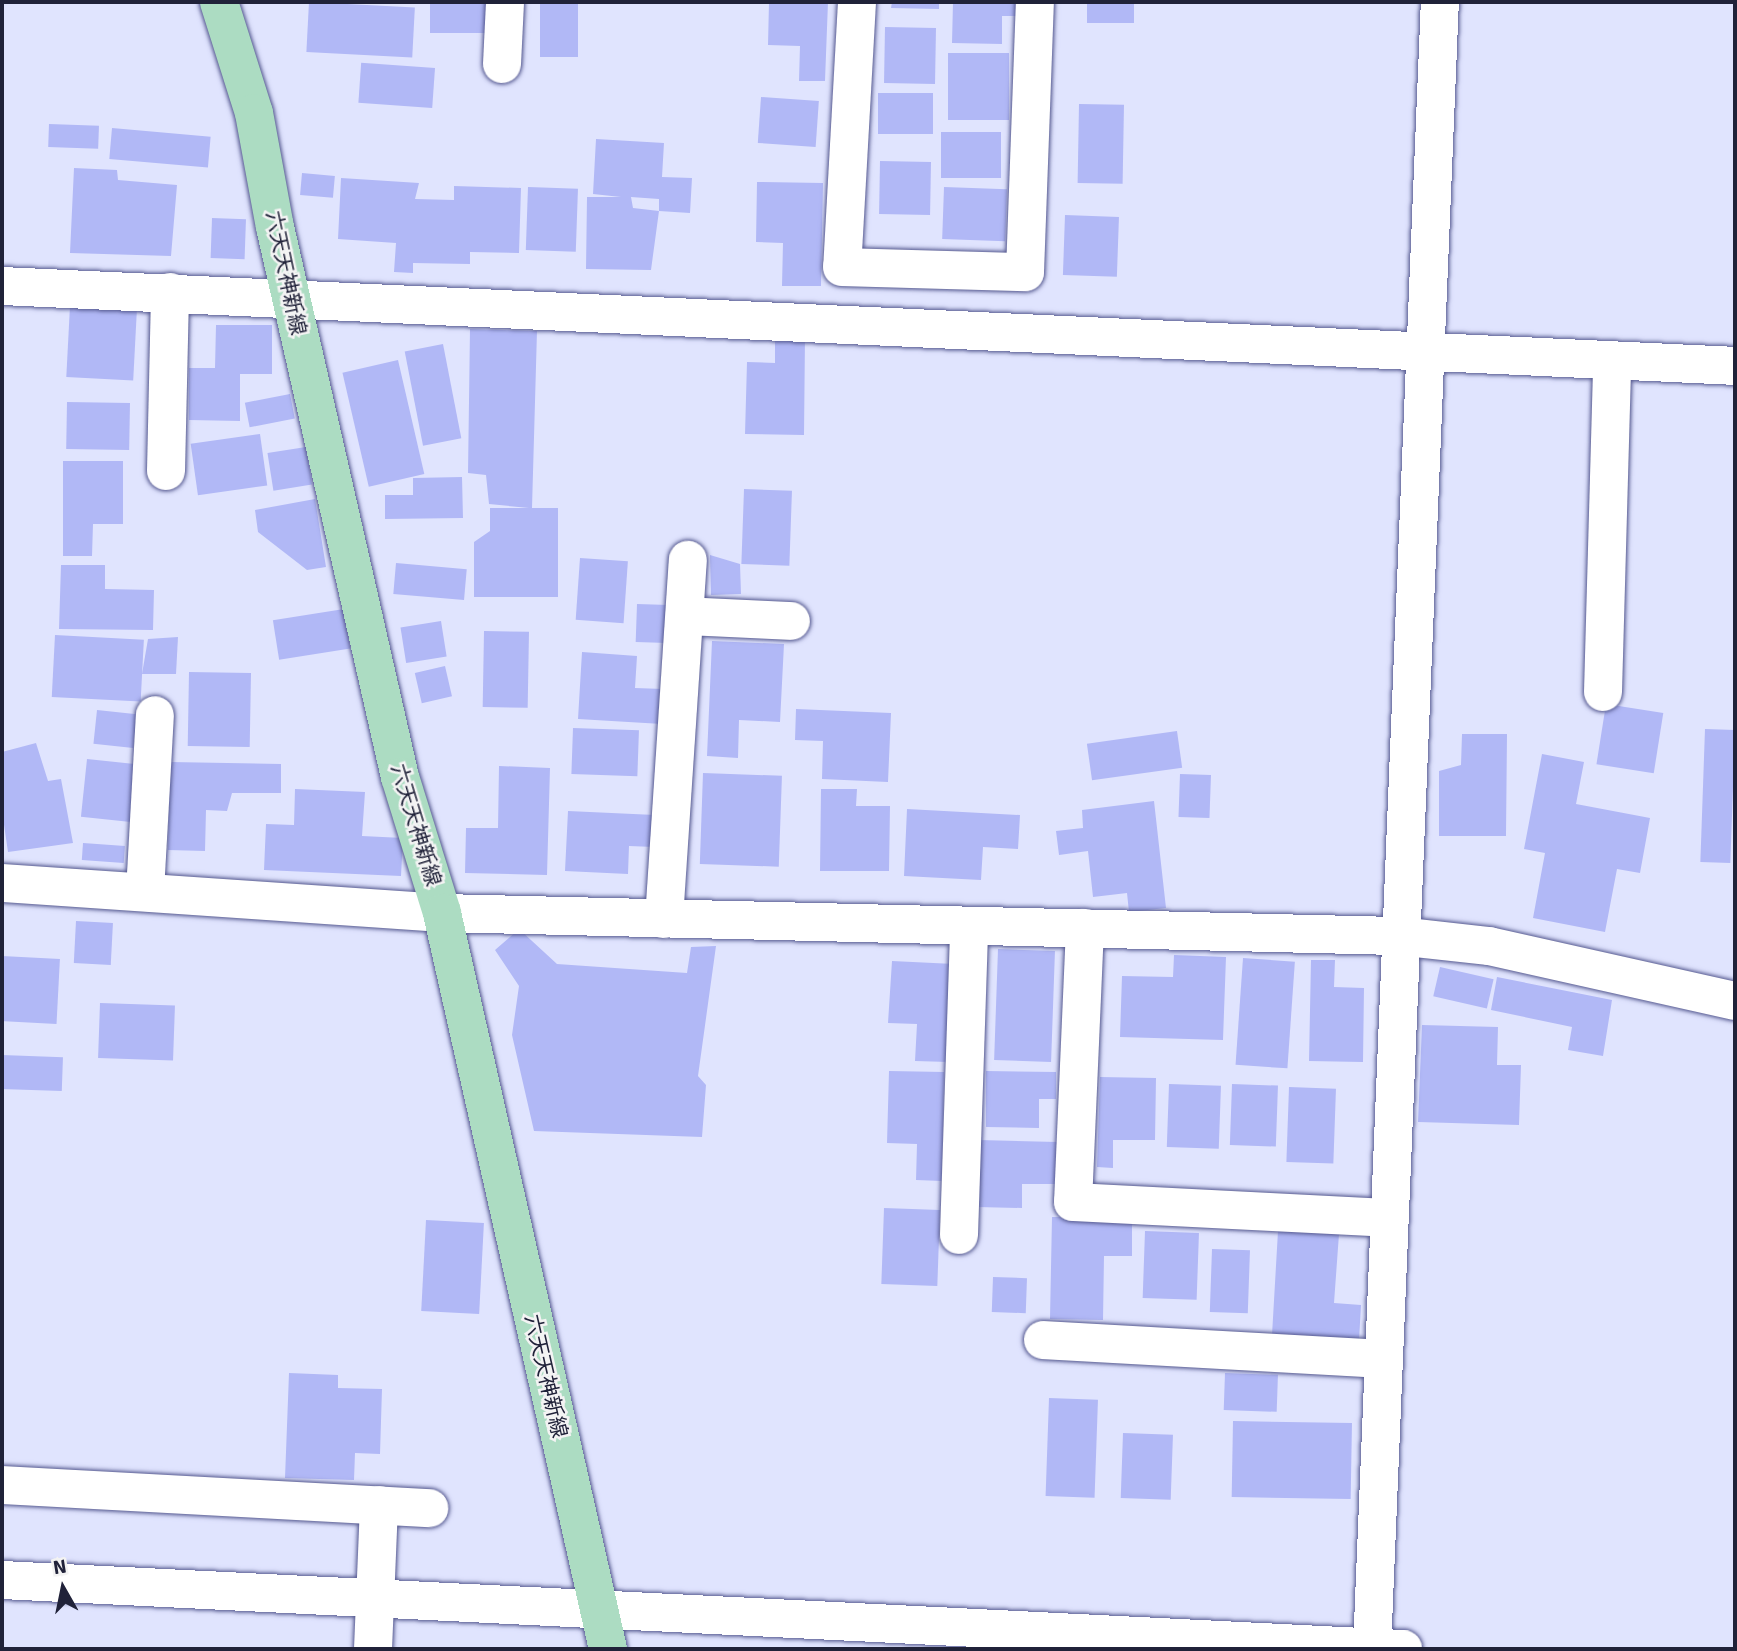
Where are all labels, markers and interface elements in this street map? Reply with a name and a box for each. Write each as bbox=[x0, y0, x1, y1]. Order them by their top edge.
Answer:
street label: 六天天神新線 bbox=[261, 209, 311, 337]
street label: 六天天神新線 bbox=[386, 761, 446, 889]
street label: 六天天神新線 bbox=[520, 1312, 572, 1440]
north arrow bbox=[28, 1553, 98, 1623]
text: N bbox=[51, 1554, 68, 1580]

